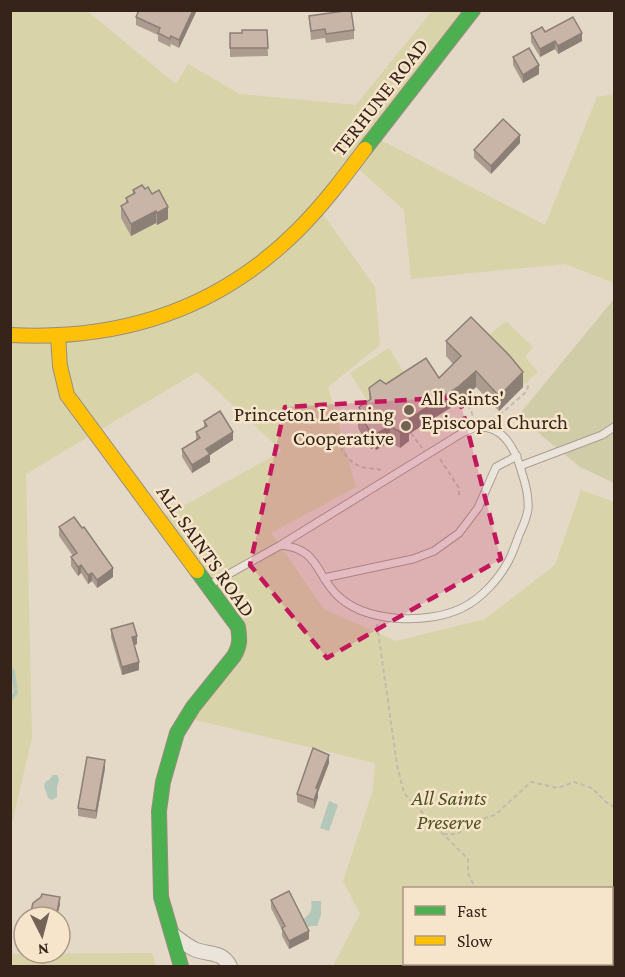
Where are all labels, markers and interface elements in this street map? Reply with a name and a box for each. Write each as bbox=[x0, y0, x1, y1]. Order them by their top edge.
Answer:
street label: TERHUNE ROAD bbox=[327, 34, 433, 160]
place label: All Saints' Episcopal Church bbox=[421, 386, 568, 434]
place label: Princeton Learning Cooperative bbox=[234, 402, 394, 450]
marker: All Saints' Episcopal Church bbox=[402, 403, 416, 417]
marker: Princeton Learning Cooperative bbox=[399, 419, 413, 433]
street label: ALL SAINTS ROAD bbox=[152, 481, 260, 621]
park label: All Saints Preserve bbox=[411, 786, 487, 834]
legend bbox=[403, 887, 613, 965]
text: Fast bbox=[457, 901, 488, 921]
north arrow bbox=[12, 905, 72, 965]
text: Slow bbox=[457, 931, 493, 951]
text: N bbox=[37, 940, 50, 958]

